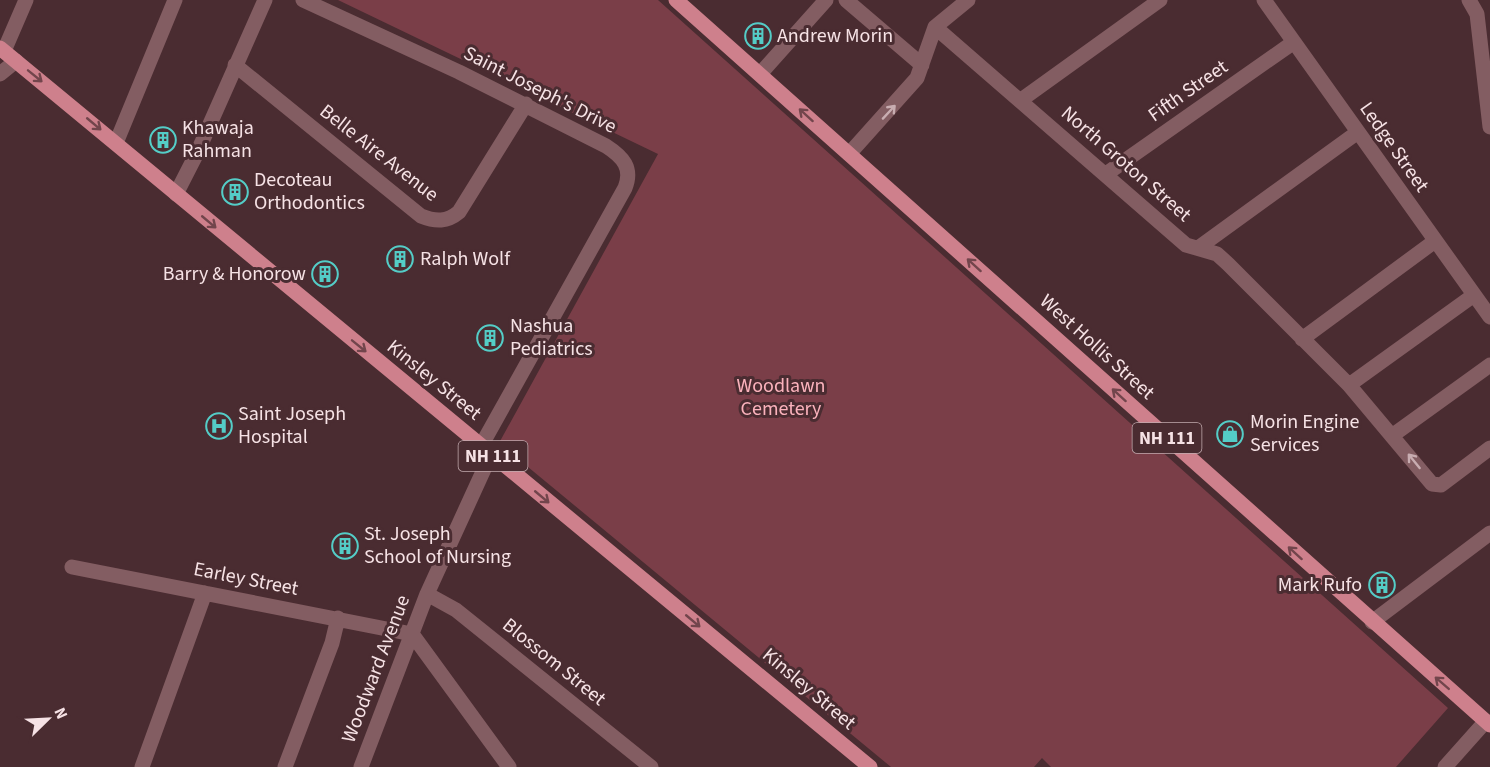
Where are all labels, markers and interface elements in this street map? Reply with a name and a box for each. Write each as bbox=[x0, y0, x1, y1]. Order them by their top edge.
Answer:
building icon: Andrew Morin bbox=[743, 21, 773, 51]
place label: Andrew Morin bbox=[777, 22, 893, 50]
street label: Saint Joseph's Drive bbox=[459, 39, 621, 141]
street label: Fifth Street bbox=[1142, 53, 1234, 129]
one-way arrow bbox=[27, 70, 43, 83]
street label: Ledge Street bbox=[1353, 96, 1436, 198]
street label: Belle Aire Avenue bbox=[314, 98, 444, 208]
street label: North Groton Street bbox=[1055, 100, 1197, 229]
one-way arrow bbox=[882, 104, 896, 119]
one-way arrow bbox=[799, 108, 814, 122]
place label: Khawaja Rahman bbox=[182, 114, 254, 165]
one-way arrow bbox=[86, 117, 101, 131]
building icon: Khawaja Rahman bbox=[148, 125, 178, 155]
place label: Decoteau Orthodontics bbox=[254, 166, 365, 217]
building icon: Decoteau Orthodontics bbox=[220, 177, 250, 207]
one-way arrow bbox=[201, 215, 216, 229]
building icon: Ralph Wolf bbox=[385, 244, 415, 274]
place label: Ralph Wolf bbox=[420, 245, 511, 273]
one-way arrow bbox=[967, 258, 982, 272]
building icon: Barry & Honorow bbox=[310, 259, 340, 289]
place label: Barry & Honorow bbox=[163, 260, 306, 288]
street label: West Hollis Street bbox=[1033, 288, 1161, 406]
place label: Nashua Pediatrics bbox=[510, 312, 593, 363]
building icon: Nashua Pediatrics bbox=[475, 323, 505, 353]
street label: Kinsley Street bbox=[381, 333, 487, 427]
one-way arrow bbox=[351, 340, 367, 353]
park label: Woodlawn Cemetery bbox=[737, 372, 826, 423]
one-way arrow bbox=[1112, 388, 1127, 402]
place label: Saint Joseph Hospital bbox=[238, 400, 346, 451]
place label: Morin Engine Services bbox=[1250, 408, 1360, 459]
hospital icon: Saint Joseph Hospital bbox=[204, 411, 234, 441]
shop icon: Morin Engine Services bbox=[1215, 419, 1245, 449]
road number: NH 111 bbox=[1132, 423, 1202, 453]
road number: NH 111 bbox=[458, 441, 528, 471]
one-way arrow bbox=[1407, 454, 1420, 470]
one-way arrow bbox=[534, 490, 550, 503]
place label: St. Joseph School of Nursing bbox=[364, 520, 511, 571]
building icon: St. Joseph School of Nursing bbox=[330, 531, 360, 561]
one-way arrow bbox=[1288, 546, 1303, 560]
street label: Earley Street bbox=[191, 555, 301, 603]
building icon: Mark Rufo bbox=[1367, 570, 1397, 600]
place label: Mark Rufo bbox=[1278, 571, 1362, 599]
street label: Woodward Avenue bbox=[335, 591, 417, 747]
street label: Blossom Street bbox=[496, 611, 612, 713]
one-way arrow bbox=[685, 614, 700, 628]
street label: Kinsley Street bbox=[756, 642, 862, 737]
one-way arrow bbox=[1434, 676, 1450, 689]
north arrow bbox=[18, 689, 78, 749]
text: N bbox=[49, 704, 73, 723]

